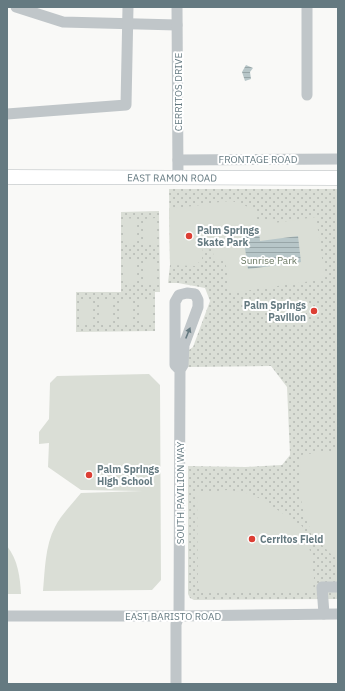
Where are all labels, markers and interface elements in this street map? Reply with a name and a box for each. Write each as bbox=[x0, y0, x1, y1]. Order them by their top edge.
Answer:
street label: CERRITOS DRIVE bbox=[172, 53, 185, 131]
street label: FRONTAGE ROAD bbox=[219, 153, 298, 166]
street label: EAST RAMON ROAD bbox=[127, 171, 217, 184]
place label: Palm Springs Skate Park bbox=[197, 224, 259, 249]
marker: Palm Springs Skate Park bbox=[184, 231, 194, 241]
park label: Sunrise Park bbox=[241, 254, 298, 267]
place label: Palm Springs Pavilion bbox=[244, 299, 306, 324]
marker: Palm Springs Pavilion bbox=[309, 306, 319, 316]
one-way arrow bbox=[186, 326, 192, 338]
street label: SOUTH PAVILION WAY bbox=[174, 442, 187, 544]
place label: Palm Springs High School bbox=[97, 463, 159, 488]
marker: Palm Springs High School bbox=[84, 470, 94, 480]
place label: Cerritos Field bbox=[260, 533, 323, 546]
marker: Cerritos Field bbox=[247, 534, 257, 544]
street label: EAST BARISTO ROAD bbox=[125, 610, 221, 623]

